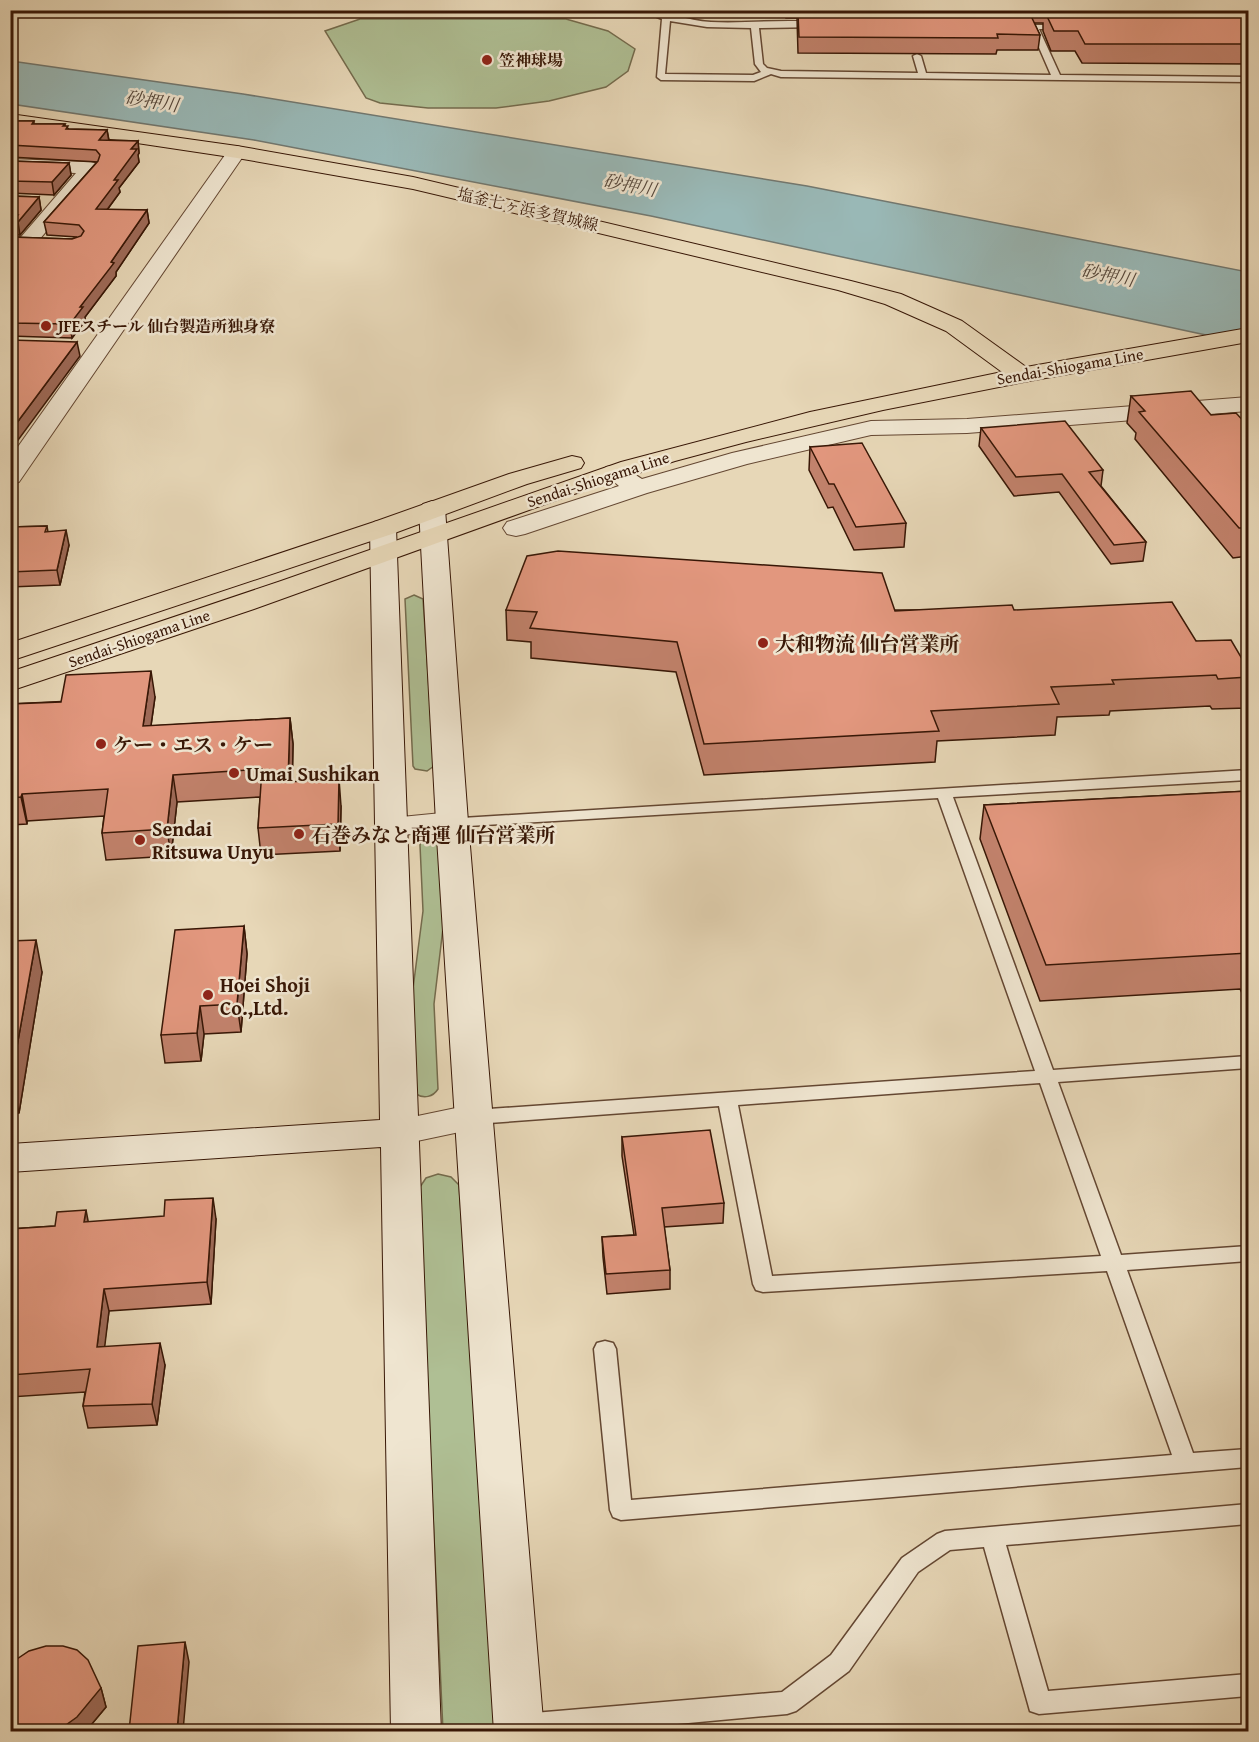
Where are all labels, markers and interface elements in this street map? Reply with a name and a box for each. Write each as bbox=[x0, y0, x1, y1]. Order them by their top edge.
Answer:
place label: 笠神球場 bbox=[499, 48, 563, 72]
marker: 笠神球場 bbox=[480, 53, 494, 67]
water label: 砂押川 bbox=[123, 83, 183, 119]
water label: 砂押川 bbox=[601, 167, 661, 204]
street label: 塩釜七ヶ浜多賀城線 bbox=[455, 181, 601, 237]
water label: 砂押川 bbox=[1079, 257, 1139, 294]
place label: JFEスチール 仙台製造所独身寮 bbox=[55, 314, 275, 338]
marker: JFEスチール 仙台製造所独身寮 bbox=[39, 319, 53, 333]
street label: Sendai-Shiogama Line bbox=[995, 341, 1145, 391]
street label: Sendai-Shiogama Line bbox=[524, 445, 672, 513]
street label: Sendai-Shiogama Line bbox=[65, 603, 213, 673]
place label: 大和物流 仙台営業所 bbox=[775, 629, 959, 658]
marker: 大和物流 仙台営業所 bbox=[756, 636, 770, 650]
place label: ケー・エス・ケー bbox=[113, 730, 273, 759]
marker: ケー・エス・ケー bbox=[94, 737, 108, 751]
place label: Umai Sushikan bbox=[246, 759, 380, 788]
marker: Umai Sushikan bbox=[227, 766, 241, 780]
place label: Sendai Ritsuwa Unyu bbox=[152, 814, 275, 866]
place label: 石巻みなと商運 仙台営業所 bbox=[311, 820, 555, 849]
marker: 石巻みなと商運 仙台営業所 bbox=[292, 827, 306, 841]
marker: Sendai Ritsuwa Unyu bbox=[133, 833, 147, 847]
place label: Hoei Shoji Co.,Ltd. bbox=[220, 970, 310, 1022]
marker: Hoei Shoji Co.,Ltd. bbox=[201, 988, 215, 1002]

